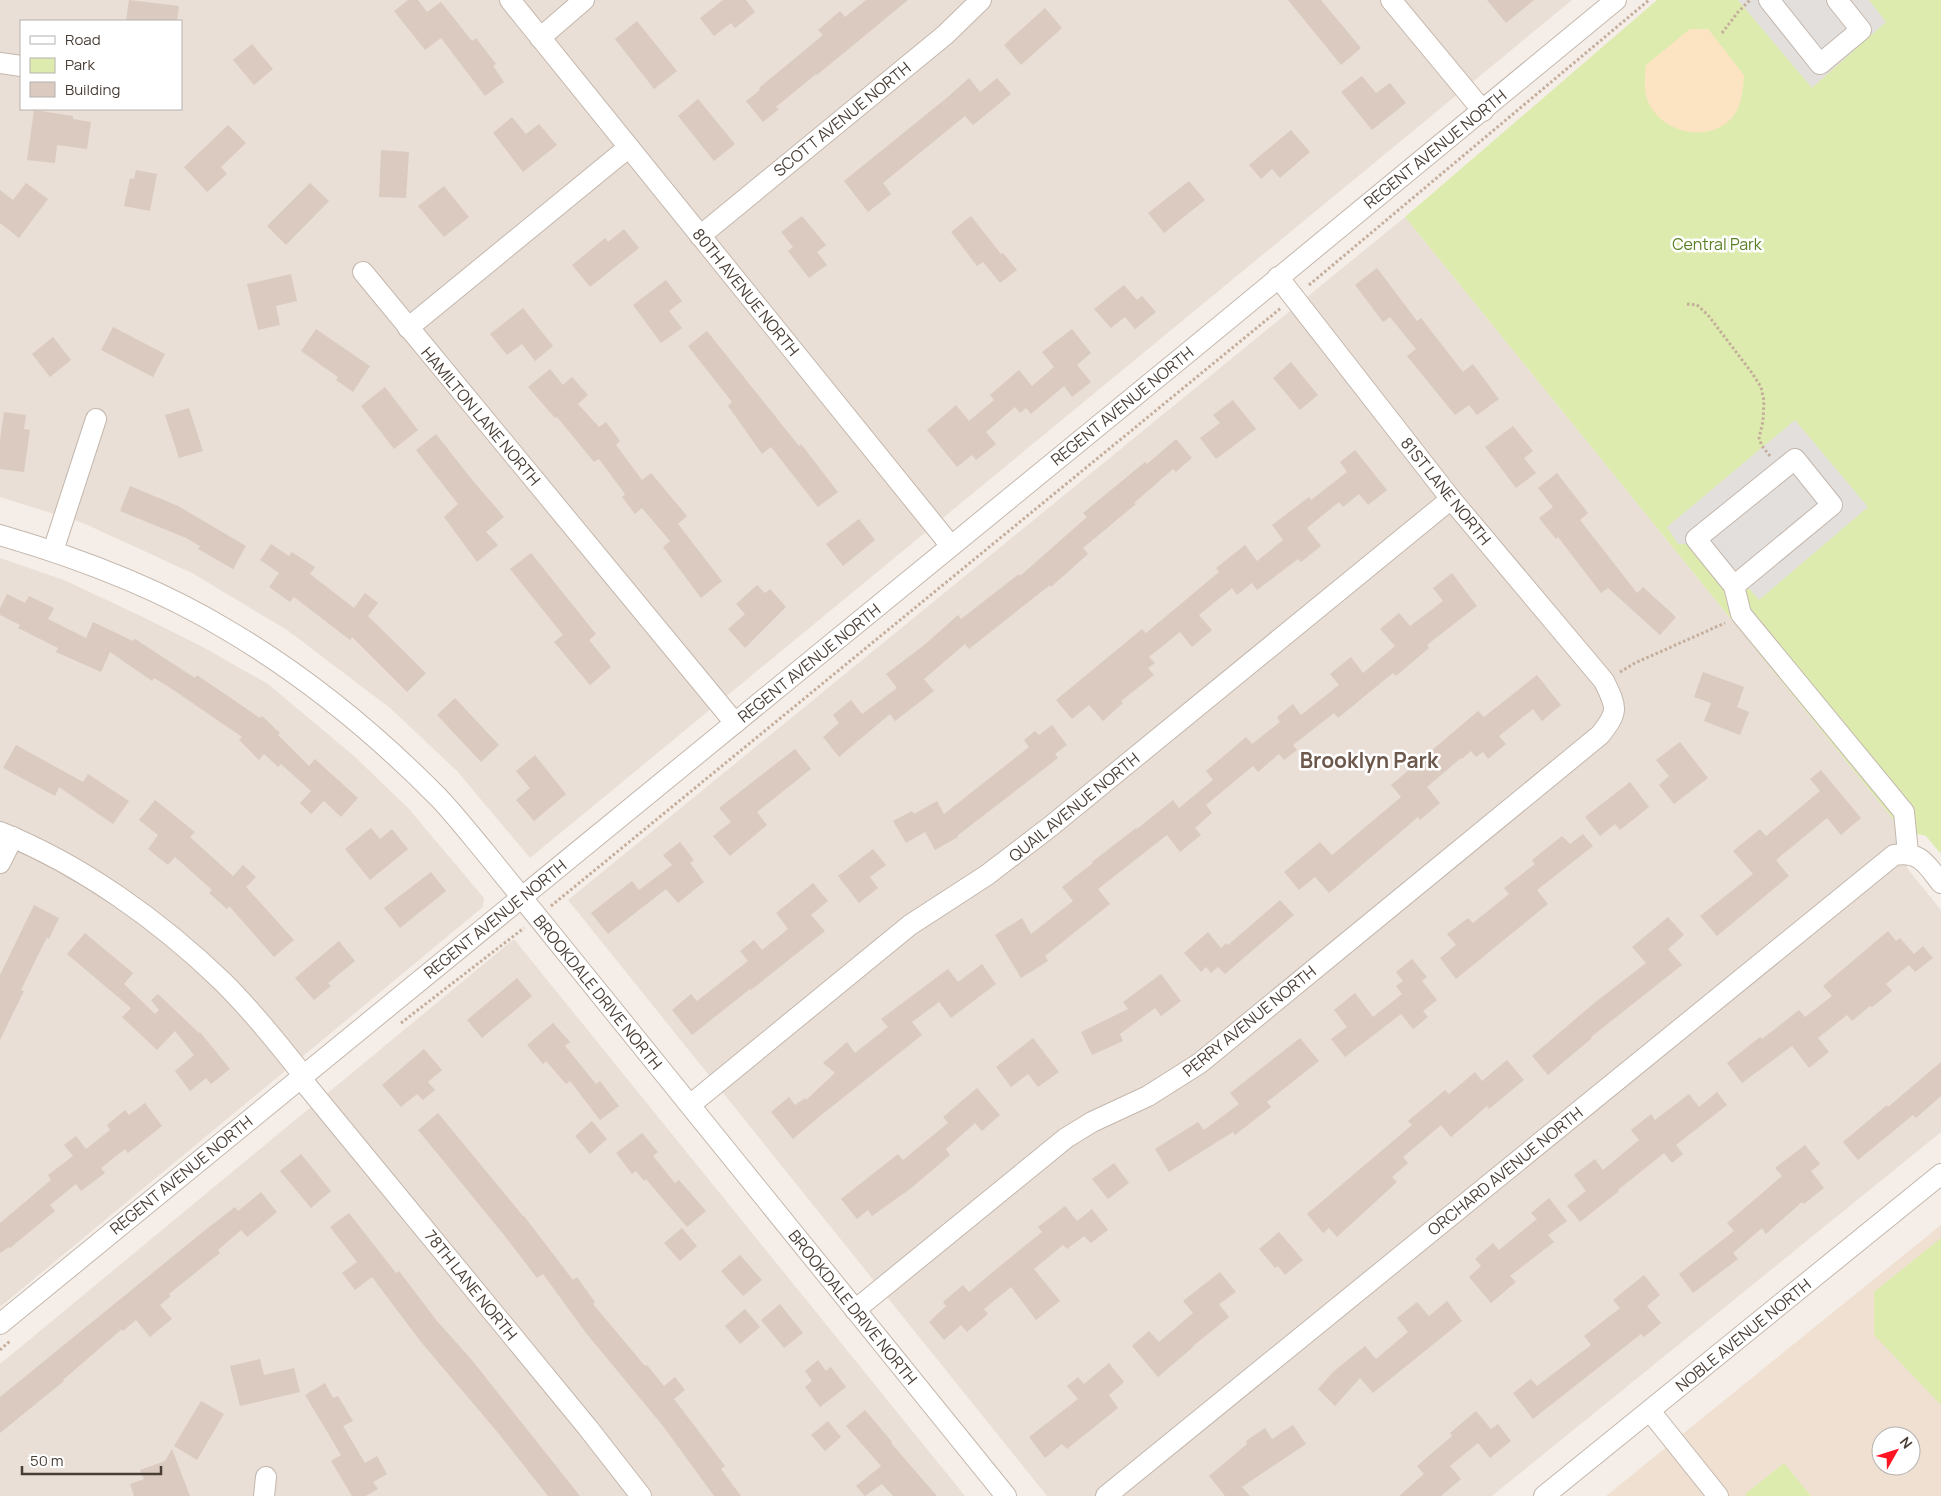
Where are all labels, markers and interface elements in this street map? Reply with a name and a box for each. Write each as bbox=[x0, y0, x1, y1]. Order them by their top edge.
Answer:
legend bbox=[20, 20, 182, 110]
text: Road bbox=[65, 29, 101, 50]
text: Park bbox=[65, 54, 95, 75]
street label: SCOTT AVENUE NORTH bbox=[769, 57, 915, 181]
text: Building bbox=[65, 79, 120, 100]
street label: REGENT AVENUE NORTH bbox=[1359, 85, 1511, 213]
street label: 80TH AVENUE NORTH bbox=[688, 224, 804, 360]
park label: Central Park bbox=[1672, 233, 1763, 255]
street label: HAMILTON LANE NORTH bbox=[416, 342, 546, 490]
street label: REGENT AVENUE NORTH bbox=[1046, 342, 1198, 470]
street label: 81ST LANE NORTH bbox=[1396, 433, 1496, 549]
street label: REGENT AVENUE NORTH bbox=[733, 599, 885, 727]
district label: Brooklyn Park bbox=[1300, 746, 1439, 774]
street label: QUAIL AVENUE NORTH bbox=[1004, 747, 1144, 867]
street label: REGENT AVENUE NORTH bbox=[419, 855, 571, 983]
street label: BROOKDALE DRIVE NORTH bbox=[529, 910, 667, 1074]
street label: PERRY AVENUE NORTH bbox=[1178, 960, 1320, 1082]
street label: ORCHARD AVENUE NORTH bbox=[1423, 1102, 1587, 1240]
street label: REGENT AVENUE NORTH bbox=[105, 1111, 257, 1239]
street label: 78TH LANE NORTH bbox=[420, 1225, 522, 1345]
street label: BROOKDALE DRIVE NORTH bbox=[784, 1225, 922, 1389]
street label: NOBLE AVENUE NORTH bbox=[1671, 1274, 1815, 1396]
north arrow bbox=[1871, 1426, 1921, 1476]
text: N bbox=[1896, 1433, 1917, 1452]
scale bar bbox=[22, 1444, 161, 1476]
text: 50 m bbox=[30, 1450, 64, 1471]

